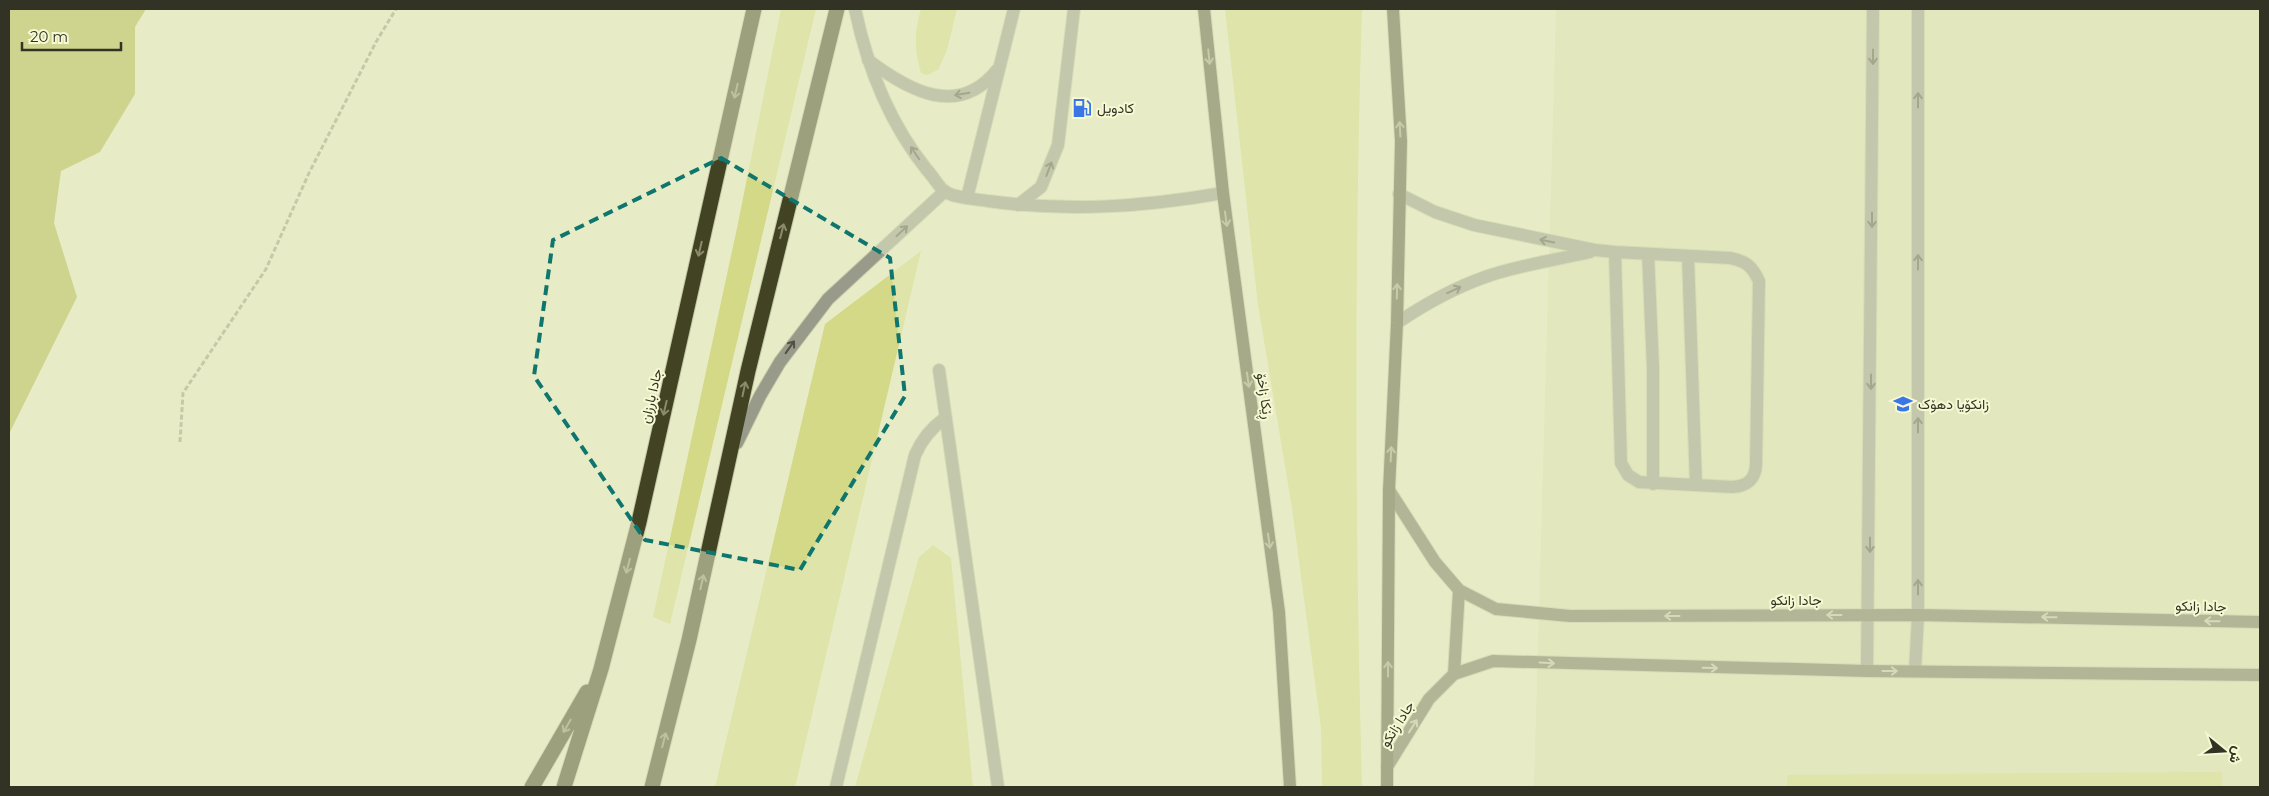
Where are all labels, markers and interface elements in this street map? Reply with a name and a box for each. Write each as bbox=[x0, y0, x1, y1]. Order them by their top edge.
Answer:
scale bar bbox=[22, 20, 121, 52]
text: 20 m bbox=[30, 27, 68, 46]
one-way arrow bbox=[1204, 49, 1214, 65]
one-way arrow bbox=[1868, 49, 1878, 65]
one-way arrow bbox=[731, 82, 740, 98]
one-way arrow bbox=[955, 89, 971, 99]
one-way arrow bbox=[1913, 92, 1923, 108]
fuel station icon: كادويل bbox=[1071, 97, 1093, 119]
place label: كادويل bbox=[1097, 99, 1134, 117]
one-way arrow bbox=[1395, 121, 1404, 137]
one-way arrow bbox=[910, 146, 920, 160]
one-way arrow bbox=[1044, 162, 1054, 177]
one-way arrow bbox=[1221, 211, 1231, 227]
one-way arrow bbox=[1867, 212, 1877, 228]
one-way arrow bbox=[778, 224, 788, 240]
one-way arrow bbox=[896, 225, 909, 236]
one-way arrow bbox=[1540, 236, 1556, 246]
one-way arrow bbox=[695, 241, 704, 257]
one-way arrow bbox=[1913, 254, 1923, 270]
one-way arrow bbox=[1393, 283, 1402, 299]
one-way arrow bbox=[1446, 285, 1461, 294]
one-way arrow bbox=[785, 341, 795, 355]
street label: جادا بارزان bbox=[636, 367, 666, 425]
one-way arrow bbox=[1243, 372, 1253, 388]
street label: ڕێکا زاخۆ bbox=[1250, 372, 1277, 421]
one-way arrow bbox=[1866, 374, 1876, 390]
one-way arrow bbox=[740, 382, 749, 398]
school or university icon: زانکۆیا دهۆک bbox=[1892, 393, 1914, 415]
place label: زانکۆیا دهۆک bbox=[1918, 395, 1989, 413]
one-way arrow bbox=[660, 399, 669, 415]
one-way arrow bbox=[1913, 417, 1923, 433]
one-way arrow bbox=[1386, 446, 1396, 462]
one-way arrow bbox=[1265, 533, 1275, 549]
one-way arrow bbox=[1865, 536, 1875, 553]
one-way arrow bbox=[623, 557, 632, 573]
one-way arrow bbox=[698, 574, 707, 590]
one-way arrow bbox=[1913, 579, 1923, 596]
street label: جادا زانکو bbox=[1770, 591, 1822, 609]
street label: جادا زانکو bbox=[2175, 597, 2227, 615]
one-way arrow bbox=[1826, 610, 1842, 620]
one-way arrow bbox=[1664, 611, 1680, 621]
one-way arrow bbox=[2041, 613, 2057, 622]
one-way arrow bbox=[2204, 616, 2220, 626]
one-way arrow bbox=[1539, 659, 1555, 668]
one-way arrow bbox=[1383, 661, 1393, 677]
one-way arrow bbox=[1702, 663, 1718, 672]
one-way arrow bbox=[1882, 666, 1898, 676]
street label: جادا زانکو bbox=[1376, 698, 1418, 750]
one-way arrow bbox=[562, 719, 572, 733]
one-way arrow bbox=[1408, 719, 1418, 733]
north arrow bbox=[2199, 726, 2249, 776]
one-way arrow bbox=[660, 732, 669, 748]
text: ش bbox=[2225, 744, 2248, 766]

